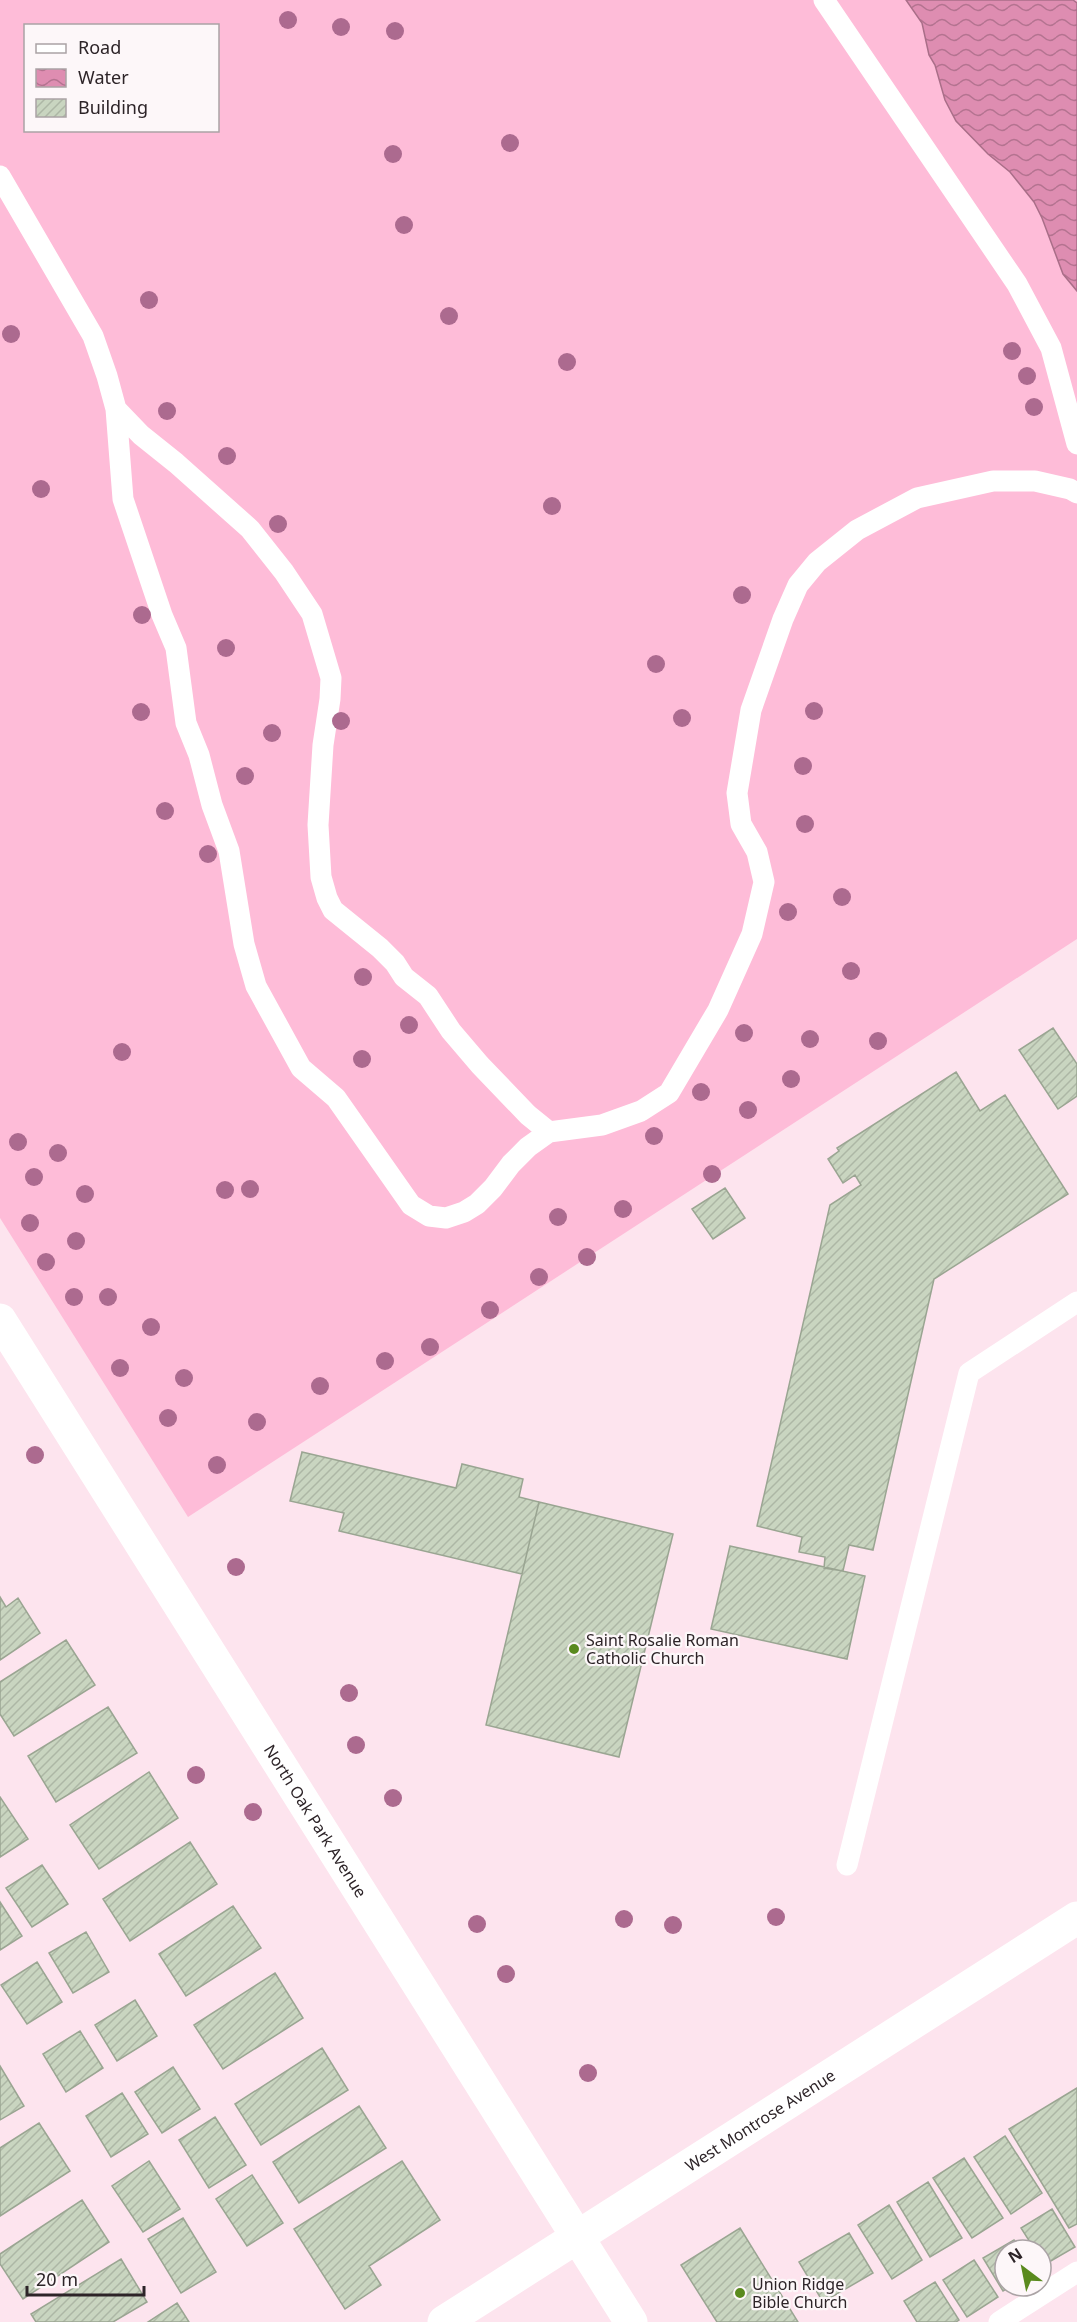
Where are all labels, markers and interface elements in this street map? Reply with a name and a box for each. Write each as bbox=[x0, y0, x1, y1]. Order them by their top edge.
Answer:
legend bbox=[24, 24, 219, 132]
text: Road bbox=[78, 35, 121, 59]
text: Water bbox=[78, 65, 129, 89]
text: Building bbox=[78, 95, 148, 119]
place label: Saint Rosalie Roman Catholic Church bbox=[586, 1629, 739, 1669]
marker: Saint Rosalie Roman Catholic Church bbox=[567, 1642, 581, 1656]
street label: North Oak Park Avenue bbox=[259, 1740, 372, 1902]
street label: West Montrose Avenue bbox=[681, 2064, 839, 2176]
north arrow bbox=[993, 2238, 1053, 2298]
text: N bbox=[1004, 2243, 1026, 2268]
scale bar bbox=[27, 2259, 144, 2297]
text: 20 m bbox=[36, 2267, 78, 2291]
place label: Union Ridge Bible Church bbox=[752, 2273, 847, 2313]
marker: Union Ridge Bible Church bbox=[733, 2286, 747, 2300]

